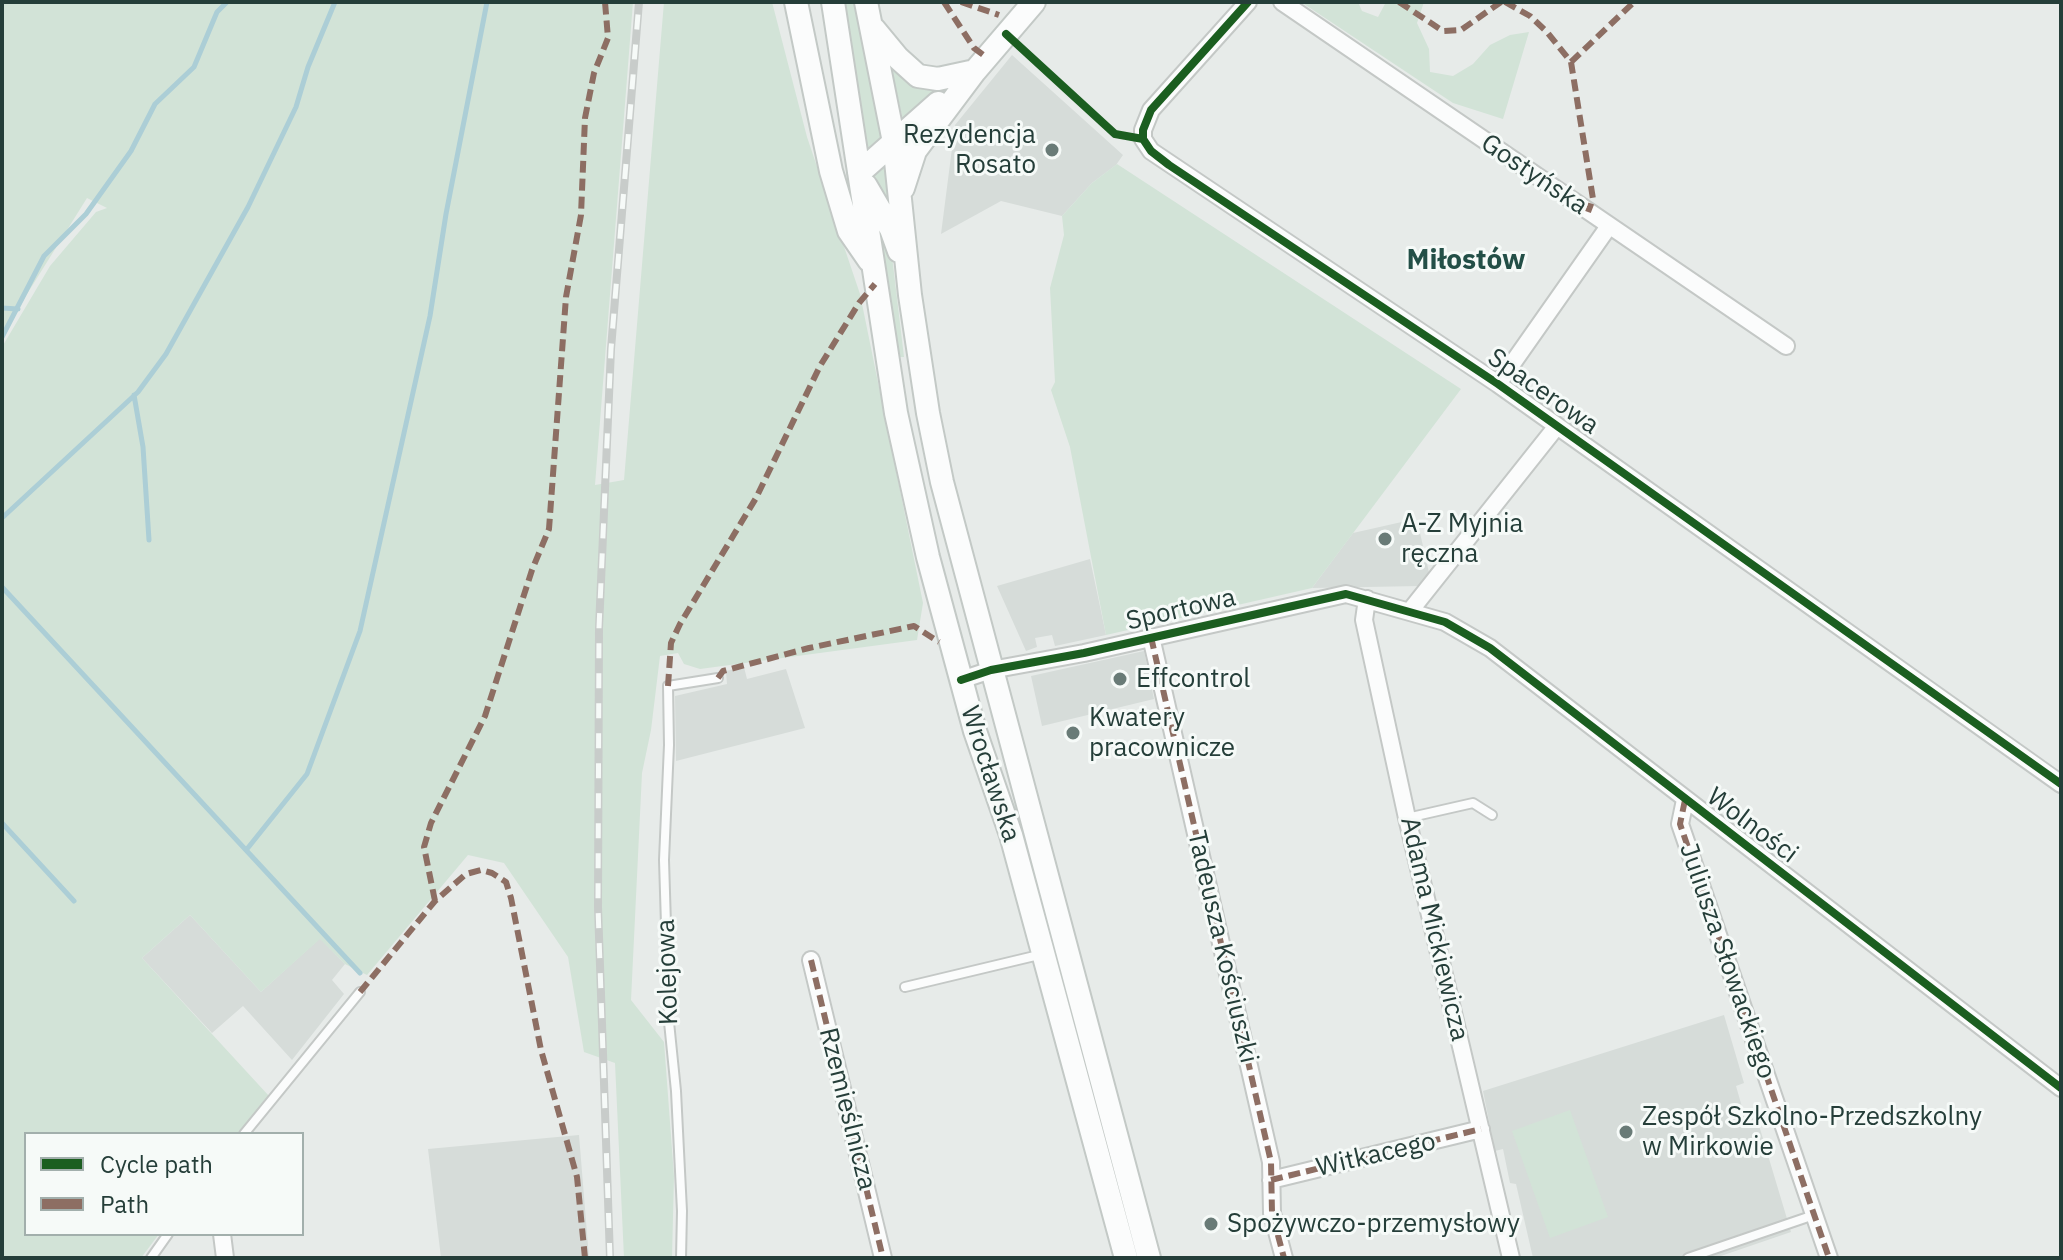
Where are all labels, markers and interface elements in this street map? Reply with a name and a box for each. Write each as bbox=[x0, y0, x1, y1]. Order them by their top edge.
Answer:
place label: Rezydencja Rosato bbox=[903, 119, 1036, 180]
street label: Gostyńska bbox=[1475, 128, 1593, 222]
marker: Rezydencja Rosato bbox=[1043, 141, 1061, 159]
district label: Miłostów bbox=[1406, 244, 1526, 278]
street label: Spacerowa bbox=[1481, 342, 1605, 442]
place label: A-Z Myjnia ręczna bbox=[1401, 508, 1523, 570]
marker: A-Z Myjnia ręczna bbox=[1376, 530, 1394, 548]
street label: Sportowa bbox=[1123, 582, 1239, 638]
place label: Effcontrol bbox=[1136, 663, 1250, 695]
marker: Effcontrol bbox=[1111, 670, 1129, 688]
street label: Wrocławska bbox=[953, 702, 1027, 846]
place label: Kwatery pracownicze bbox=[1089, 702, 1235, 764]
marker: Kwatery pracownicze bbox=[1064, 724, 1082, 742]
street label: Wolności bbox=[1700, 782, 1804, 870]
street label: Adama Mickiewicza bbox=[1393, 814, 1475, 1044]
street label: Tadeusza Kościuszki bbox=[1180, 828, 1264, 1066]
street label: Juliusza Słowackiego bbox=[1672, 839, 1782, 1083]
street label: Kolejowa bbox=[651, 918, 685, 1026]
street label: Rzemieślnicza bbox=[812, 1025, 882, 1193]
place label: Zespół Szkolno-Przedszkolny w Mirkowie bbox=[1642, 1101, 1982, 1162]
marker: Zespół Szkolno-Przedszkolny w Mirkowie bbox=[1617, 1123, 1635, 1141]
street label: Witkacego bbox=[1313, 1126, 1439, 1184]
legend bbox=[24, 1132, 304, 1236]
text: Cycle path bbox=[100, 1148, 213, 1180]
text: Path bbox=[100, 1188, 149, 1220]
place label: Spożywczo-przemysłowy bbox=[1227, 1208, 1520, 1240]
marker: Spożywczo-przemysłowy bbox=[1202, 1215, 1220, 1233]

